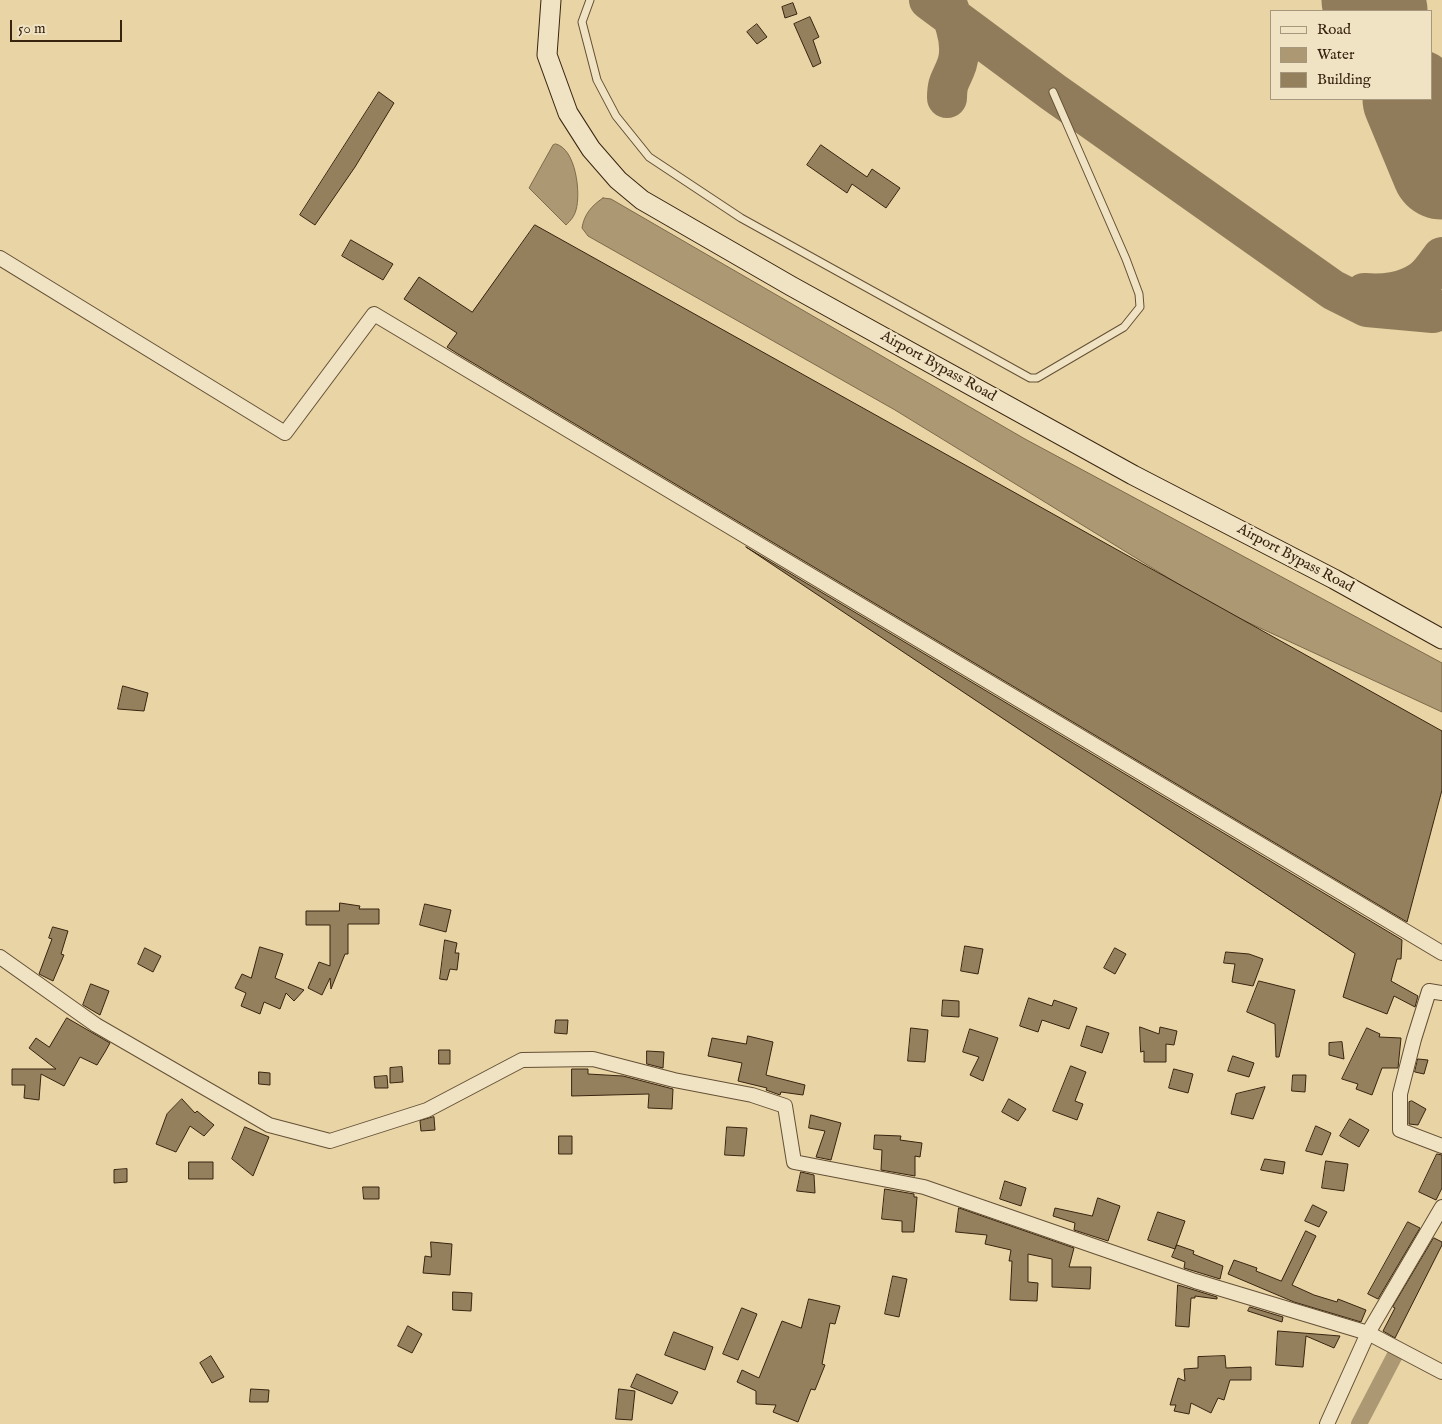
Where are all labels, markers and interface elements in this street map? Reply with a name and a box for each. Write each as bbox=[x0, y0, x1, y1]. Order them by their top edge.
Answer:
scale bar bbox=[12, 10, 125, 42]
legend bbox=[1270, 10, 1432, 100]
text: 50 m bbox=[18, 19, 46, 38]
text: Road bbox=[1317, 20, 1351, 39]
text: Water bbox=[1317, 45, 1354, 64]
text: Building bbox=[1317, 70, 1371, 89]
street label: Airport Bypass Road bbox=[877, 328, 999, 406]
street label: Airport Bypass Road bbox=[1234, 521, 1356, 597]

